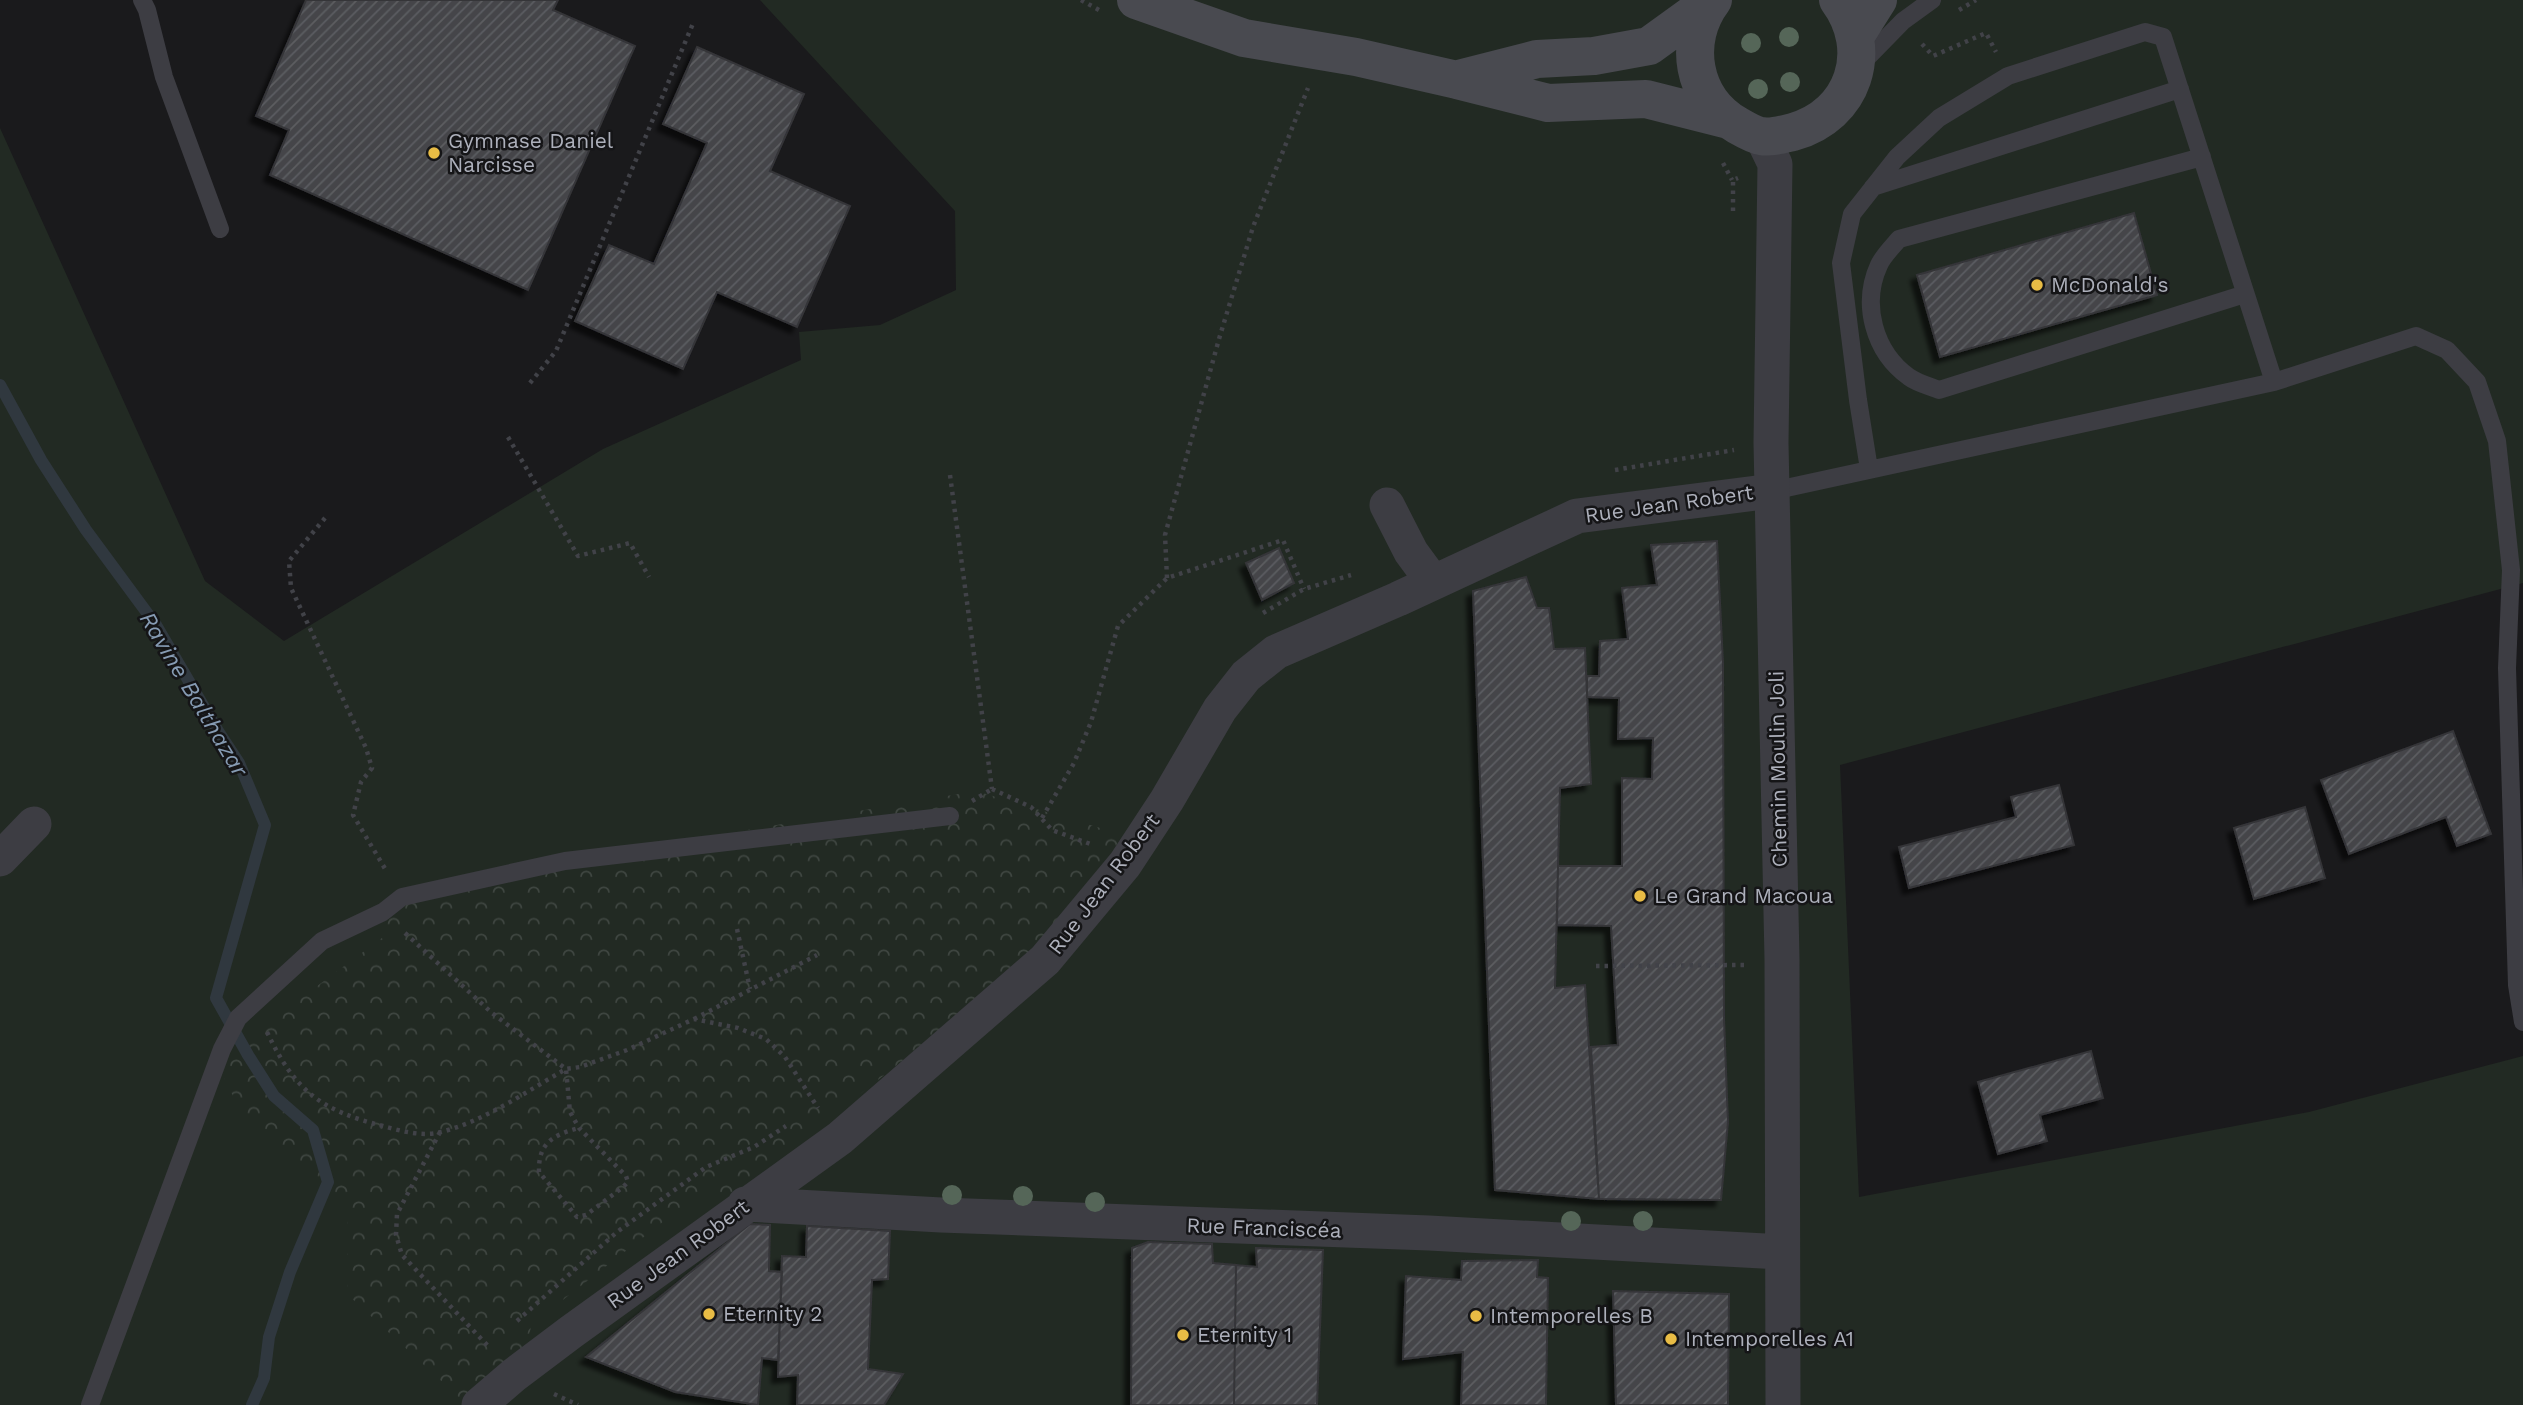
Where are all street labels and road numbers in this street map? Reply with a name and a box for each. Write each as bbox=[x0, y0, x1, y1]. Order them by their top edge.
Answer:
street label: Rue Jean Robert bbox=[1583, 479, 1755, 528]
street label: Chemin Moulin Joli bbox=[1763, 671, 1792, 868]
street label: Rue Jean Robert bbox=[1043, 808, 1165, 959]
street label: Rue Jean Robert bbox=[602, 1194, 754, 1314]
street label: Rue Franciscéa bbox=[1186, 1212, 1342, 1243]

